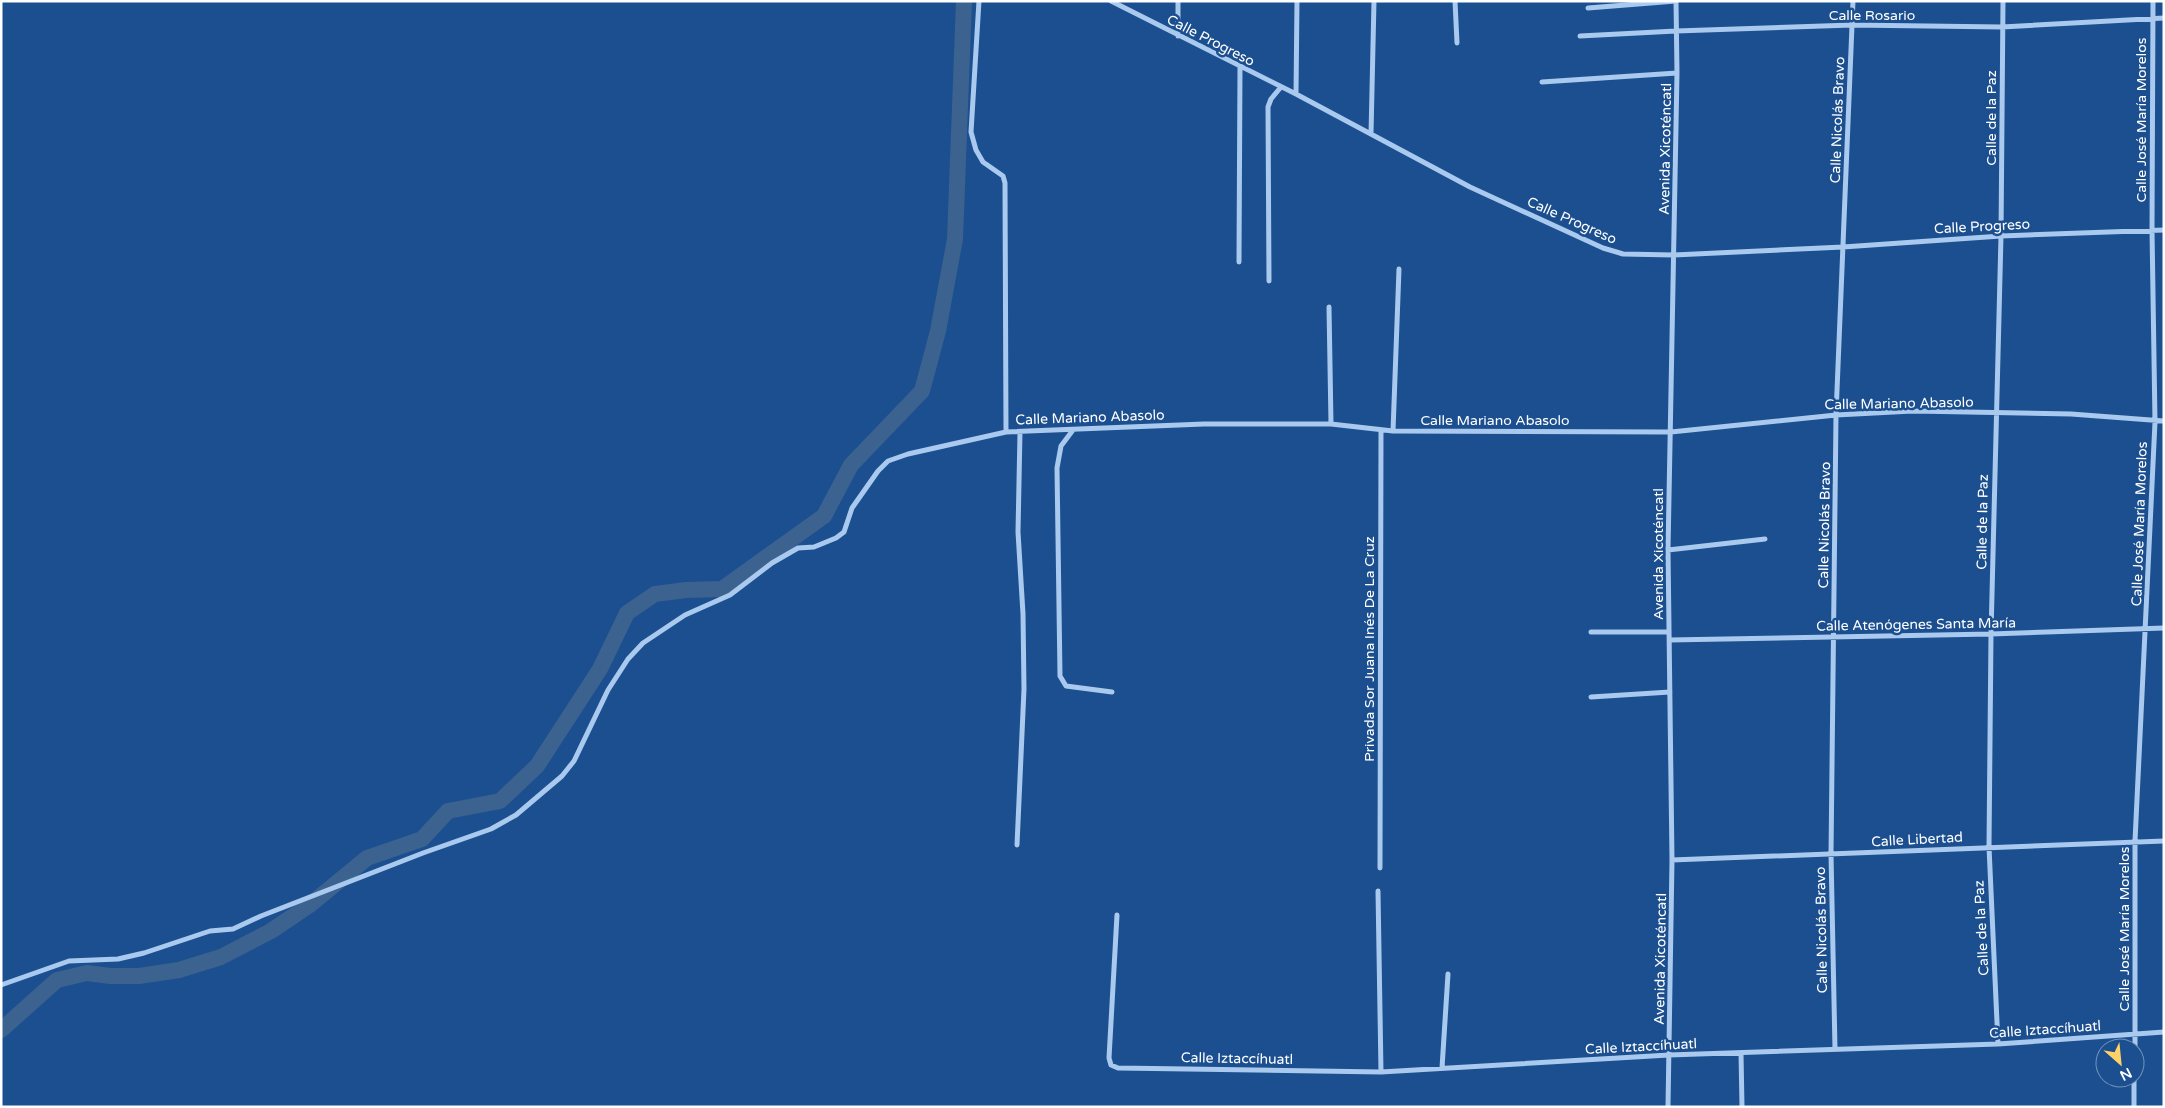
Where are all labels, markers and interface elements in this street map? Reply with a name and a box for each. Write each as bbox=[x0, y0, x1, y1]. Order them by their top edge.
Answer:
street label: Calle Rosario bbox=[1829, 7, 1915, 24]
street label: Calle Progreso bbox=[1164, 11, 1258, 70]
street label: Calle José María Morelos bbox=[2133, 37, 2150, 202]
street label: Calle Nicolás Bravo bbox=[1827, 56, 1848, 184]
street label: Calle de la Paz bbox=[1983, 70, 2000, 166]
street label: Avenida Xicoténcatl bbox=[1656, 83, 1675, 215]
street label: Calle Progreso bbox=[1524, 193, 1619, 248]
street label: Calle Progreso bbox=[1934, 215, 2031, 238]
street label: Calle Mariano Abasolo bbox=[1824, 394, 1974, 413]
street label: Calle Mariano Abasolo bbox=[1015, 406, 1165, 429]
street label: Calle Mariano Abasolo bbox=[1420, 412, 1570, 429]
street label: Calle José María Morelos bbox=[2128, 441, 2151, 607]
street label: Calle Nicolás Bravo bbox=[1815, 461, 1834, 589]
street label: Calle de la Paz bbox=[1973, 474, 1992, 570]
street label: Avenida Xicoténcatl bbox=[1650, 488, 1667, 620]
street label: Privada Sor Juana Inés De La Cruz bbox=[1361, 536, 1378, 762]
street label: Calle Atenógenes Santa María bbox=[1816, 614, 2016, 635]
street label: Calle Libertad bbox=[1871, 829, 1963, 850]
street label: Calle José María Morelos bbox=[2116, 846, 2133, 1011]
street label: Calle Nicolás Bravo bbox=[1812, 866, 1831, 994]
street label: Calle de la Paz bbox=[1971, 880, 1992, 976]
street label: Avenida Xicoténcatl bbox=[1651, 893, 1670, 1025]
street label: Calle Iztaccíhuatl bbox=[1988, 1017, 2102, 1042]
street label: Calle Iztaccíhuatl bbox=[1585, 1035, 1697, 1058]
north arrow bbox=[2095, 1038, 2145, 1088]
street label: Calle Iztaccíhuatl bbox=[1181, 1049, 1293, 1068]
text: N bbox=[2117, 1064, 2135, 1084]

